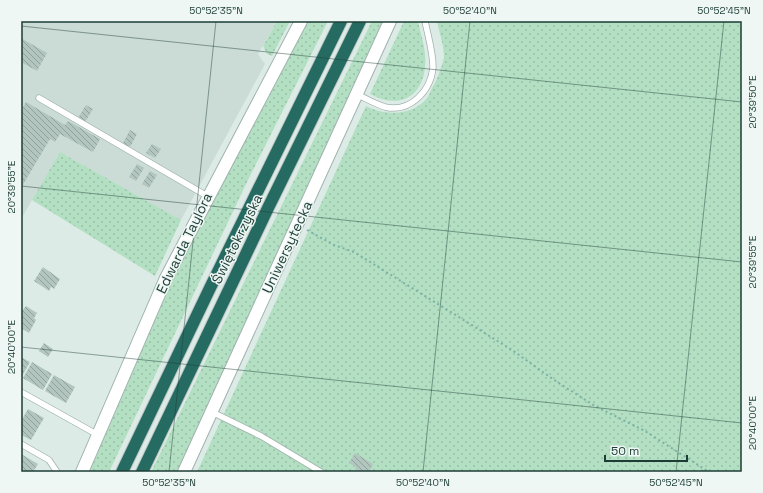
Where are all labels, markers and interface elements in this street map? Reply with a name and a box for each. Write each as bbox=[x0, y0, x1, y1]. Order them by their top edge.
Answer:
text: 50°52'35"N bbox=[189, 4, 243, 17]
text: 50°52'40"N bbox=[443, 4, 497, 17]
text: 50°52'45"N bbox=[697, 4, 751, 17]
text: 20°39'50"E bbox=[746, 75, 759, 129]
text: 20°39'55"E bbox=[5, 160, 18, 213]
street label: Edwarda Taylora bbox=[152, 190, 216, 296]
street label: Świętokrzyska bbox=[208, 191, 266, 287]
street label: Uniwersytecka bbox=[258, 198, 316, 296]
text: 20°39'55"E bbox=[746, 235, 759, 288]
text: 20°40'00"E bbox=[5, 320, 18, 374]
text: 20°40'00"E bbox=[746, 396, 759, 450]
scale bar bbox=[605, 437, 687, 463]
text: 50 m bbox=[611, 443, 639, 459]
text: 50°52'35"N bbox=[142, 476, 196, 489]
text: 50°52'40"N bbox=[396, 476, 450, 489]
text: 50°52'45"N bbox=[649, 476, 703, 489]

